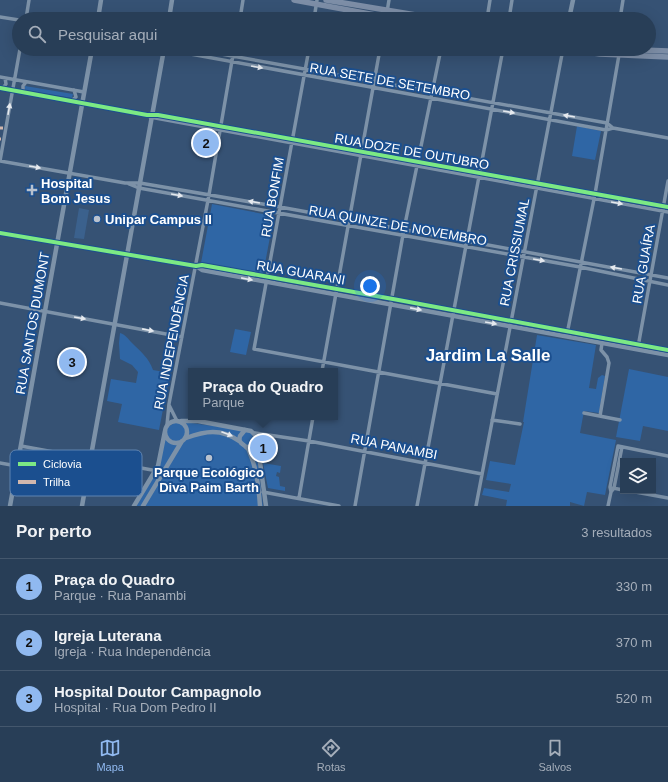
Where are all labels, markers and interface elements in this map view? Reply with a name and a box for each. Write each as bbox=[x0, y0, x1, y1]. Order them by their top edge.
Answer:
search box bbox=[12, 12, 656, 56]
icon: search bbox=[26, 23, 48, 45]
text: Pesquisar aqui bbox=[58, 26, 157, 43]
street label: RUA SETE DE SETEMBRO bbox=[309, 60, 471, 103]
one-way arrow bbox=[251, 64, 263, 70]
one-way arrow bbox=[7, 103, 13, 115]
one-way arrow bbox=[503, 109, 515, 115]
one-way arrow bbox=[562, 113, 575, 119]
pin: 2 bbox=[193, 128, 219, 158]
street label: RUA DOZE DE OUTUBRO bbox=[333, 130, 490, 172]
street label: RUA BONFIM bbox=[258, 156, 287, 238]
one-way arrow bbox=[29, 164, 41, 170]
place label: Hospital Bom Jesus bbox=[41, 176, 110, 206]
marker: Hospital Bom Jesus bbox=[26, 184, 38, 196]
one-way arrow bbox=[171, 193, 183, 199]
street label: RUA CRISSIUMAL bbox=[497, 197, 532, 307]
one-way arrow bbox=[248, 199, 260, 205]
one-way arrow bbox=[611, 200, 623, 206]
street label: RUA QUINZE DE NOVEMBRO bbox=[308, 202, 488, 249]
place label: Unipar Campus II bbox=[105, 212, 212, 227]
marker: Unipar Campus II bbox=[92, 214, 102, 224]
street label: RUA GUAÍRA bbox=[629, 223, 658, 305]
street label: RUA SANTOS DUMONT bbox=[13, 251, 52, 395]
street label: RUA GUARANI bbox=[256, 257, 346, 288]
one-way arrow bbox=[533, 258, 545, 264]
one-way arrow bbox=[610, 265, 622, 271]
street label: RUA INDEPENDÊNCIA bbox=[151, 273, 192, 411]
one-way arrow bbox=[241, 276, 253, 282]
your location bbox=[360, 276, 380, 296]
one-way arrow bbox=[410, 306, 422, 312]
one-way arrow bbox=[74, 315, 86, 321]
one-way arrow bbox=[485, 320, 497, 326]
one-way arrow bbox=[142, 328, 154, 334]
district label: Jardim La Salle bbox=[426, 346, 550, 365]
pin: 3 bbox=[59, 347, 85, 377]
popup bbox=[188, 368, 338, 420]
text: Praça do Quadro bbox=[203, 378, 323, 395]
text: Parque bbox=[203, 395, 244, 410]
street label: RUA PANAMBI bbox=[349, 431, 438, 462]
one-way arrow bbox=[221, 432, 233, 438]
pin: 1 bbox=[250, 433, 276, 463]
legend bbox=[10, 450, 142, 496]
marker: Parque Ecológico Diva Paim Barth bbox=[204, 453, 214, 463]
text: Ciclovia bbox=[43, 458, 82, 470]
map controls bbox=[620, 458, 656, 494]
button: layers bbox=[620, 458, 656, 494]
place label: Parque Ecológico Diva Paim Barth bbox=[154, 465, 264, 495]
text: Trilha bbox=[43, 476, 71, 488]
text: Por perto bbox=[16, 522, 92, 541]
text: 3 resultados bbox=[581, 525, 652, 540]
text: Praça do Quadro bbox=[54, 571, 175, 588]
text: 1 bbox=[25, 579, 33, 594]
text: 330 m bbox=[616, 579, 652, 594]
text: Parque · Rua Panambi bbox=[54, 588, 186, 603]
text: Igreja Luterana bbox=[54, 627, 162, 644]
text: 2 bbox=[25, 635, 33, 650]
text: 370 m bbox=[616, 635, 652, 650]
text: Igreja · Rua Independência bbox=[54, 644, 211, 659]
text: Hospital Doutor Campagnolo bbox=[54, 683, 262, 700]
text: 3 bbox=[25, 691, 33, 706]
text: 520 m bbox=[616, 691, 652, 706]
text: Hospital · Rua Dom Pedro II bbox=[54, 700, 217, 715]
tab: Mapa bbox=[96, 737, 124, 773]
tab: Rotas bbox=[317, 737, 346, 773]
tab: Salvos bbox=[539, 737, 572, 773]

